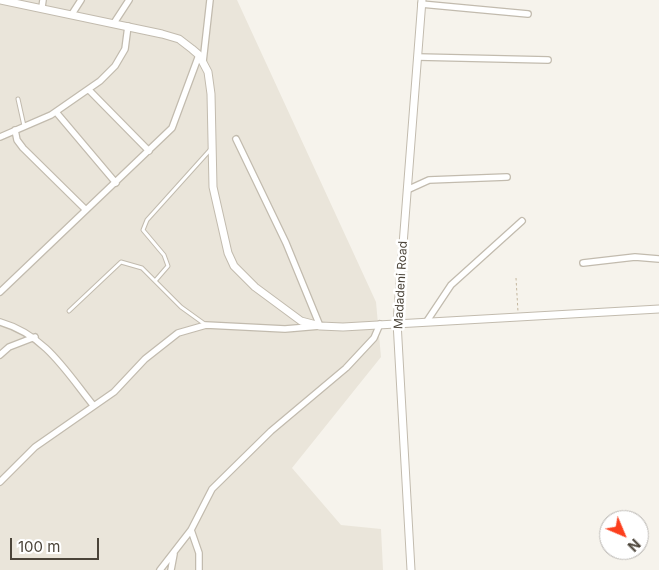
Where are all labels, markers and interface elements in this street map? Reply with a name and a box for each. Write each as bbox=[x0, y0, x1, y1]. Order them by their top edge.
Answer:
street label: Madadeni Road bbox=[391, 241, 411, 329]
north arrow bbox=[599, 510, 649, 560]
scale bar bbox=[12, 528, 101, 560]
text: N bbox=[624, 535, 644, 555]
text: 100 m bbox=[18, 537, 60, 556]

